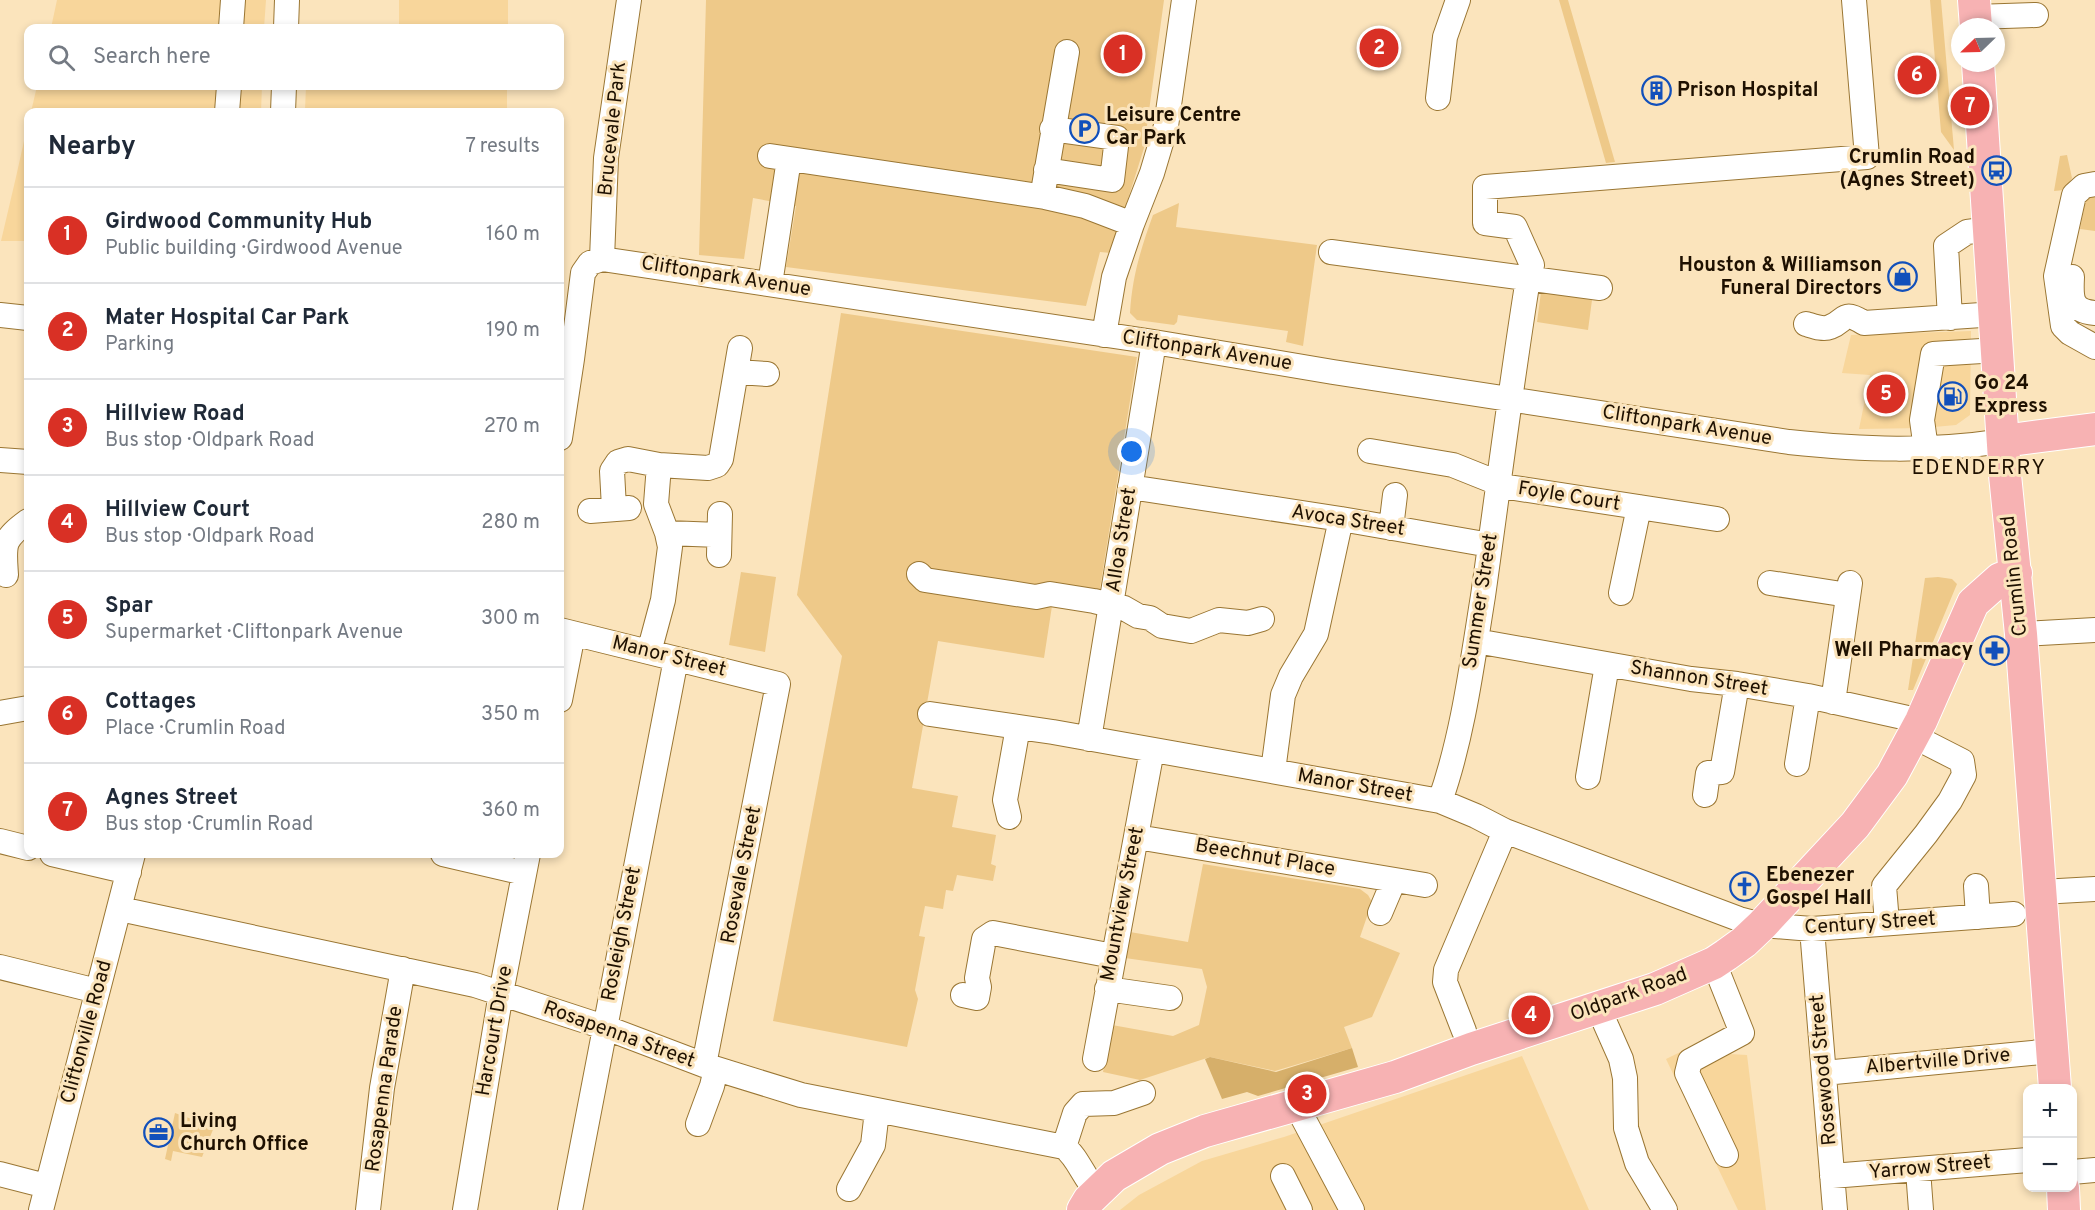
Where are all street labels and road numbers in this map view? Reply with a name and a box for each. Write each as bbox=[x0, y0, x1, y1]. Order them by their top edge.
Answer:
street label: Brucevale Park bbox=[593, 61, 633, 197]
street label: Cliftonpark Avenue bbox=[639, 251, 813, 303]
street label: Cliftonpark Avenue bbox=[1120, 325, 1294, 377]
street label: Cliftonpark Avenue bbox=[1600, 400, 1774, 452]
street label: Foyle Court bbox=[1516, 476, 1622, 518]
street label: Alloa Street bbox=[1101, 486, 1143, 594]
street label: Avoca Street bbox=[1290, 499, 1406, 543]
street label: Crumlin Road bbox=[1996, 514, 2034, 638]
street label: Summer Street bbox=[1457, 532, 1505, 670]
street label: Manor Street bbox=[609, 630, 729, 684]
street label: Shannon Street bbox=[1628, 655, 1770, 703]
street label: Manor Street bbox=[1295, 763, 1415, 809]
street label: Rosevale Street bbox=[716, 804, 768, 946]
street label: Mountview Street bbox=[1095, 825, 1151, 983]
street label: Beechnut Place bbox=[1193, 833, 1337, 883]
street label: Rosleigh Street bbox=[596, 865, 648, 1003]
street label: Century Street bbox=[1803, 906, 1937, 942]
street label: Cliftonville Road bbox=[55, 958, 119, 1106]
street label: Oldpark Road bbox=[1567, 962, 1691, 1028]
street label: Harcourt Drive bbox=[471, 964, 519, 1098]
street label: Rosewood Street bbox=[1804, 993, 1844, 1147]
street label: Rosapenna Street bbox=[540, 996, 698, 1074]
street label: Rosapenna Parade bbox=[360, 1004, 410, 1174]
street label: Albertville Drive bbox=[1865, 1043, 2011, 1081]
street label: Yarrow Street bbox=[1868, 1150, 1992, 1186]

